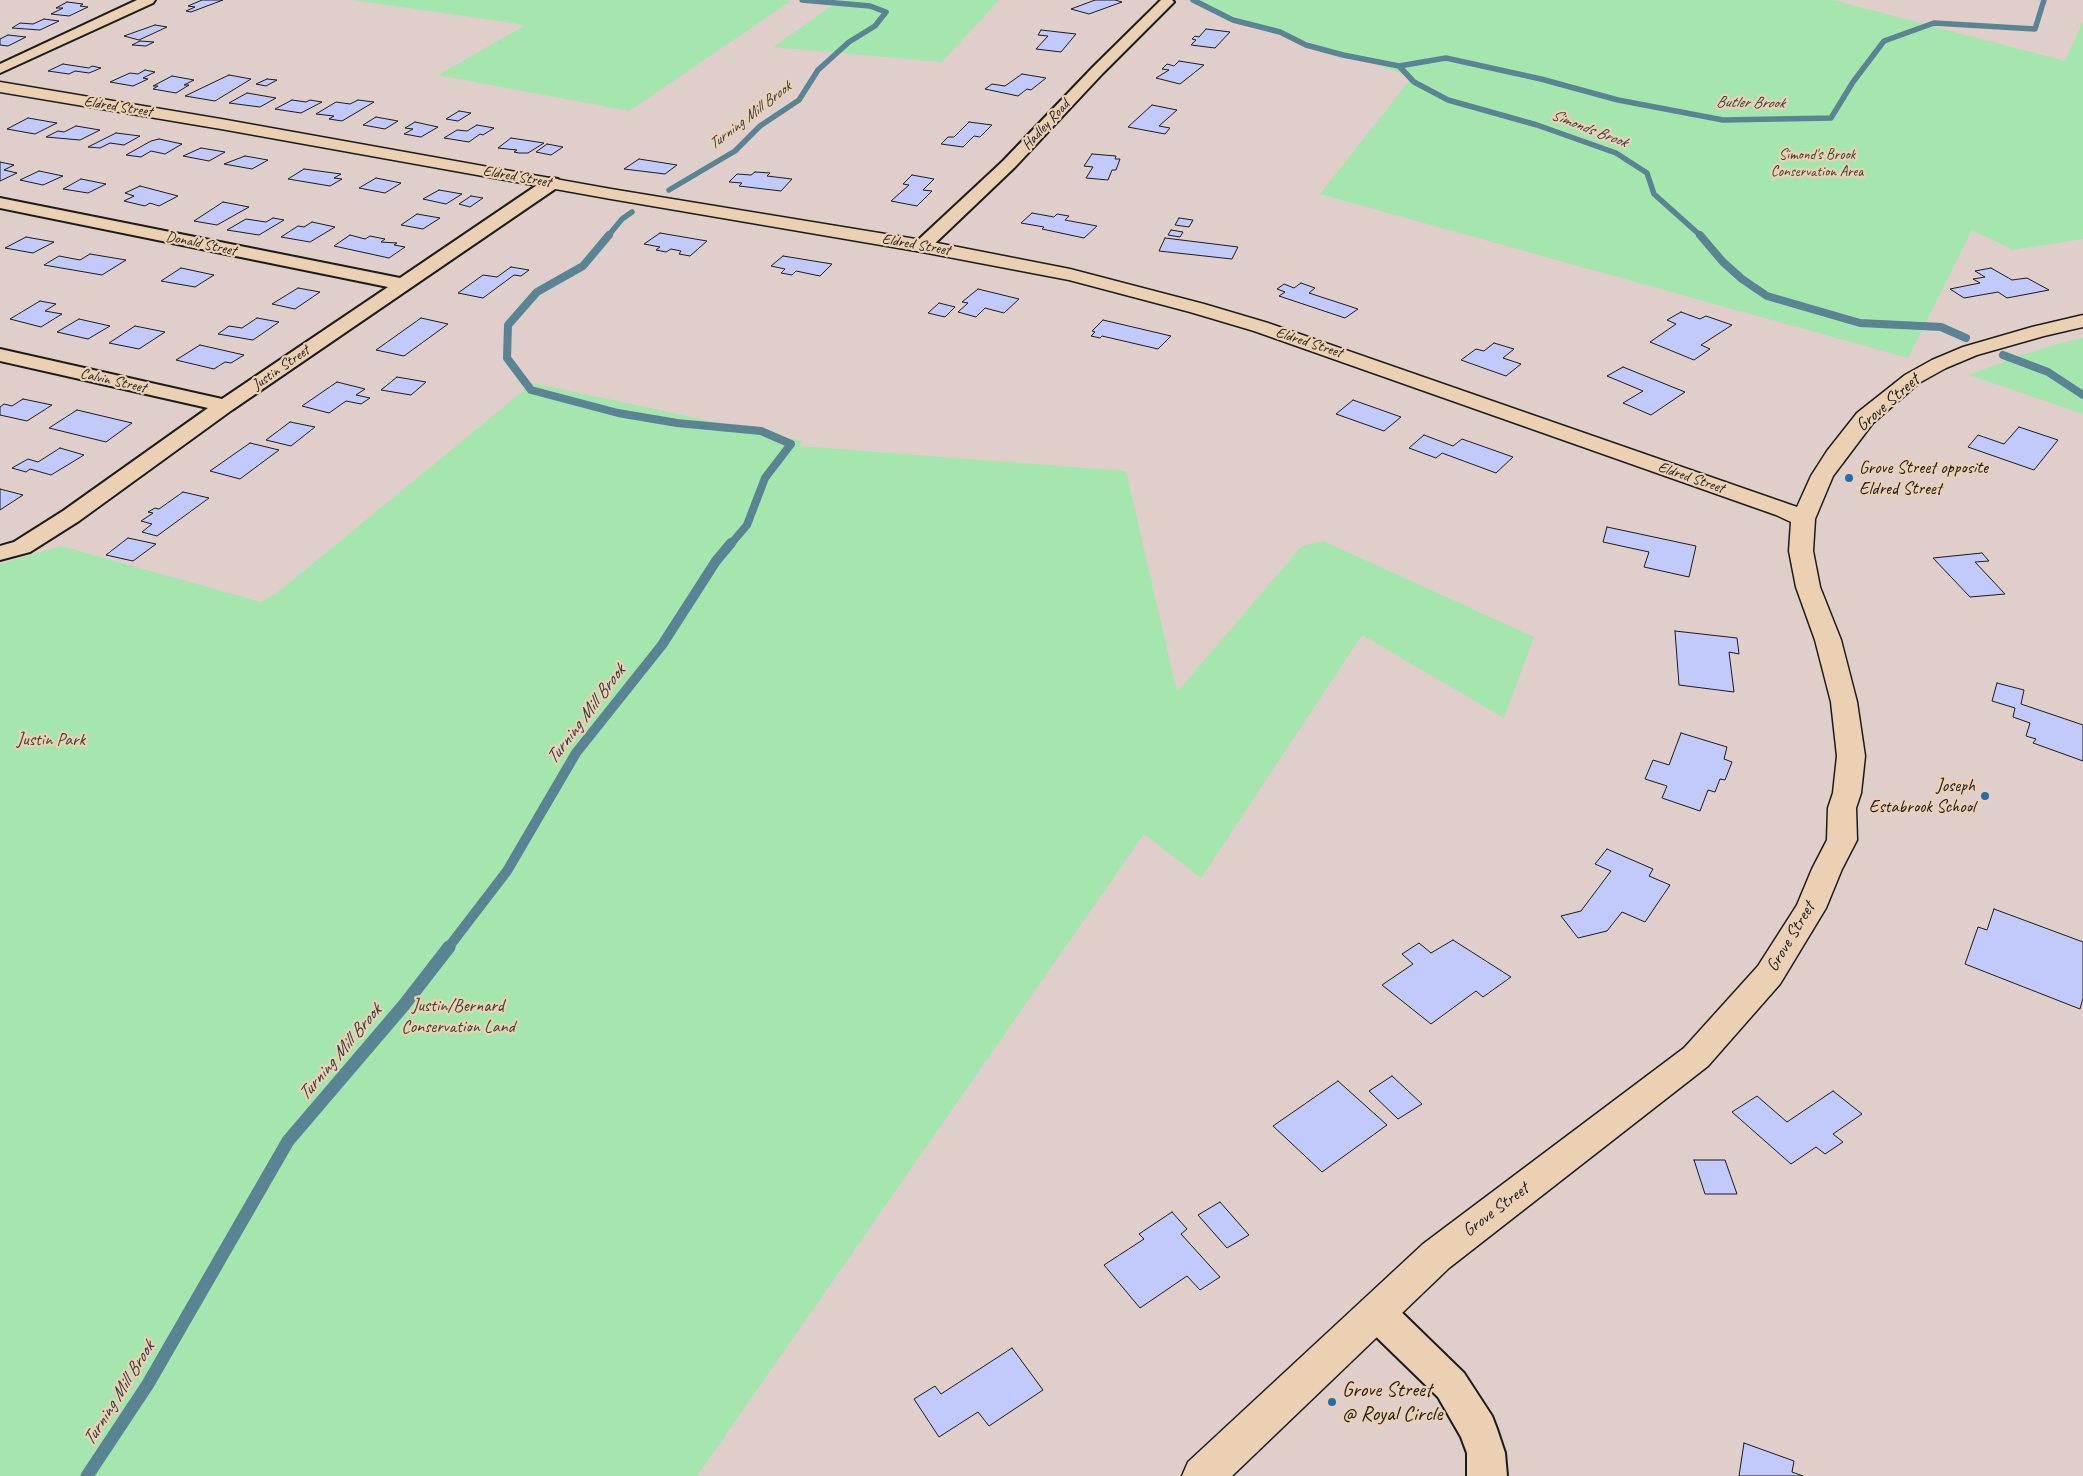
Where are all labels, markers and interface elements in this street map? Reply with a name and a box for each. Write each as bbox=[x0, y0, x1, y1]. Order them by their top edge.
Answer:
water label: Turning Mill Brook bbox=[705, 78, 795, 154]
street label: Eldred Street bbox=[83, 93, 153, 121]
water label: Butler Brook bbox=[1716, 93, 1784, 113]
street label: Hadley Road bbox=[1018, 96, 1074, 154]
water label: Simonds Brook bbox=[1548, 106, 1630, 152]
park label: Simond's Brook Conservation Area bbox=[1771, 146, 1863, 181]
street label: Eldred Street bbox=[482, 162, 552, 192]
street label: Donald Street bbox=[164, 228, 238, 260]
street label: Eldred Street bbox=[881, 230, 951, 260]
street label: Eldred Street bbox=[1273, 324, 1345, 362]
street label: Justin Street bbox=[249, 342, 313, 394]
street label: Calvin Street bbox=[78, 365, 148, 397]
street label: Grove Street bbox=[1852, 370, 1924, 436]
place label: Grove Street opposite Eldred Street bbox=[1859, 457, 1988, 499]
street label: Eldred Street bbox=[1656, 458, 1726, 498]
marker: Grove Street opposite Eldred Street bbox=[1843, 472, 1855, 484]
water label: Turning Mill Brook bbox=[541, 661, 631, 769]
park label: Justin Park bbox=[17, 729, 85, 751]
place label: Joseph Estabrook School bbox=[1869, 775, 1975, 818]
marker: Joseph Estabrook School bbox=[1979, 790, 1991, 802]
street label: Grove Street bbox=[1762, 898, 1820, 976]
park label: Justin/Bernard Conservation Land bbox=[401, 995, 515, 1038]
water label: Turning Mill Brook bbox=[293, 1000, 387, 1106]
street label: Grove Street bbox=[1459, 1178, 1533, 1242]
water label: Turning Mill Brook bbox=[78, 1338, 160, 1450]
place label: Grove Street @ Royal Circle bbox=[1342, 1377, 1442, 1427]
marker: Grove Street @ Royal Circle bbox=[1326, 1396, 1338, 1408]

